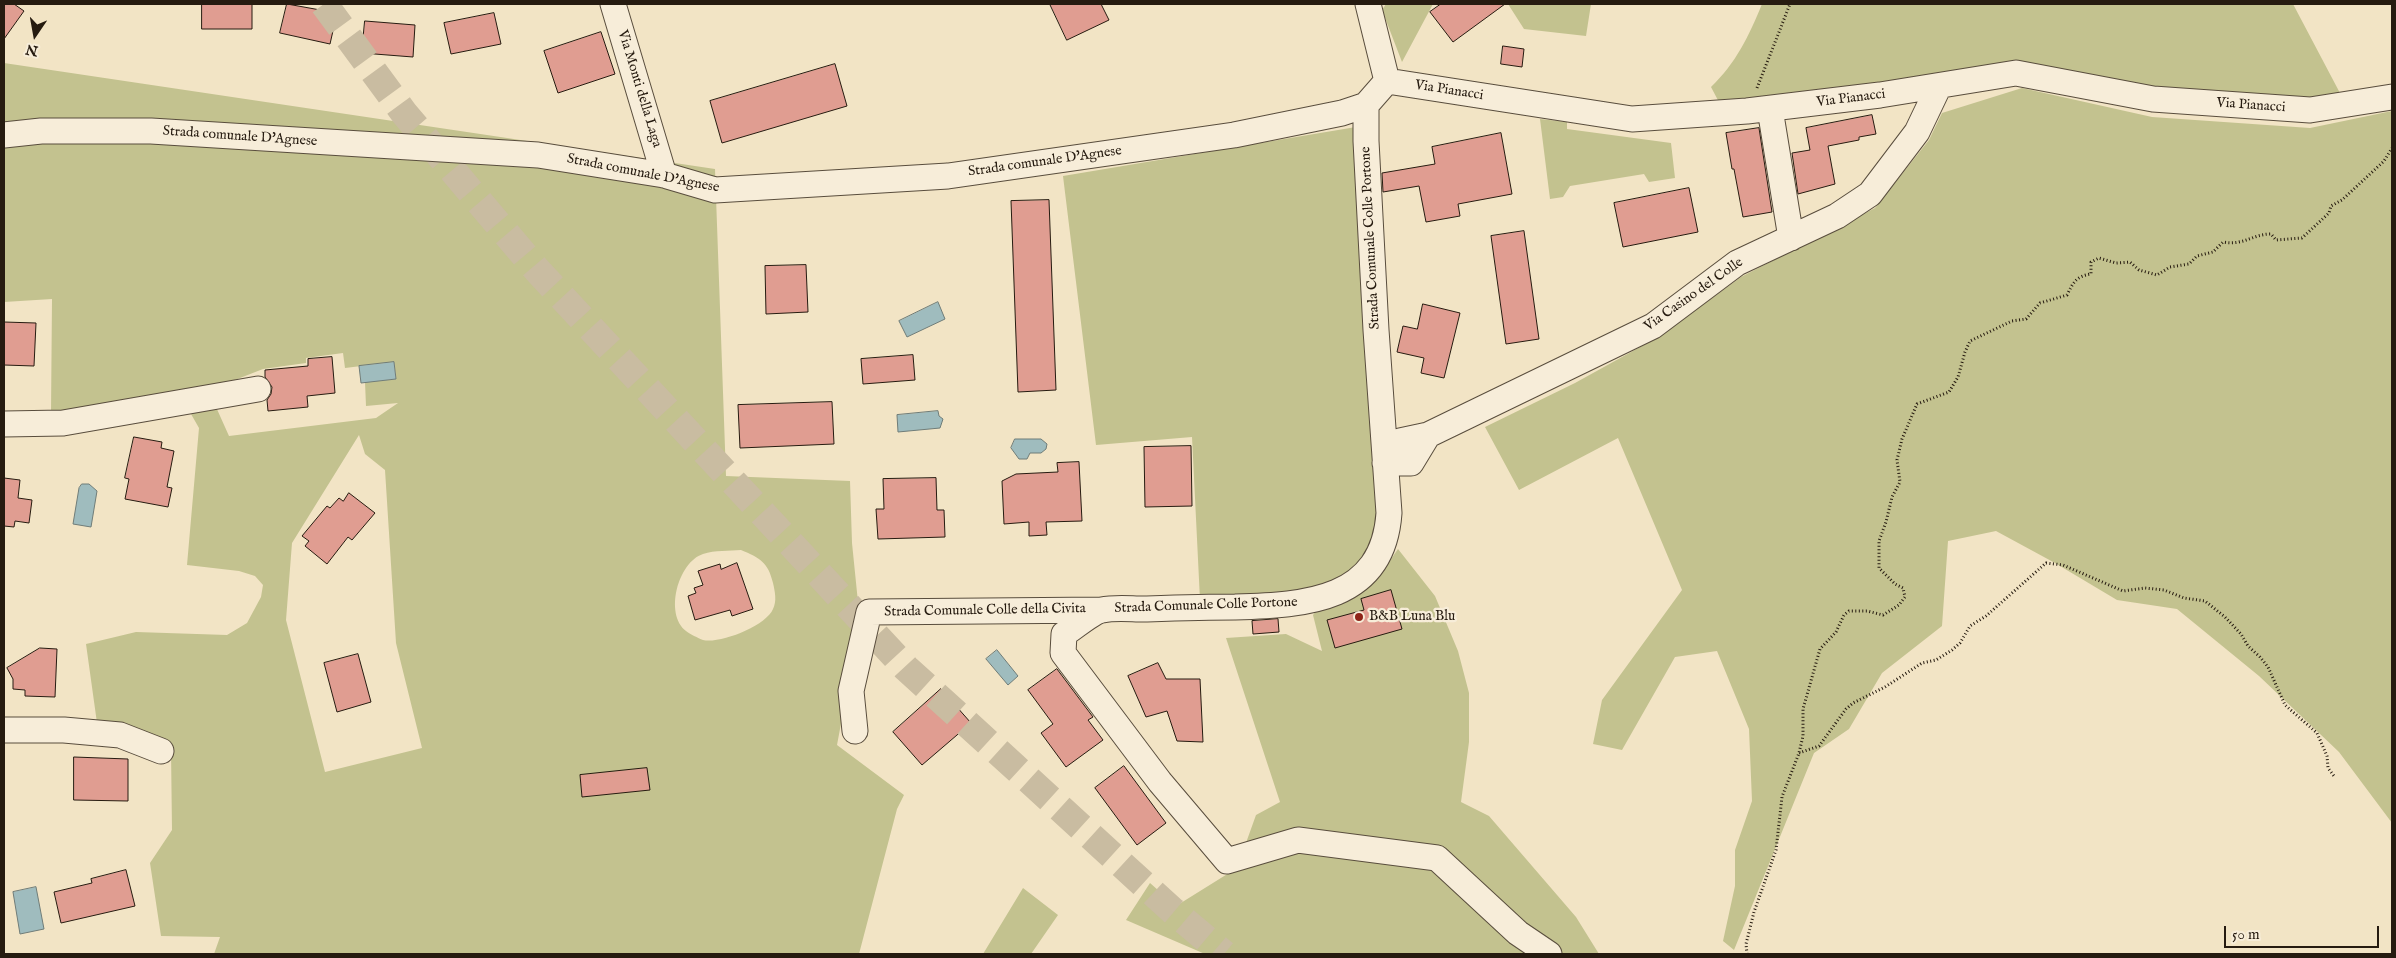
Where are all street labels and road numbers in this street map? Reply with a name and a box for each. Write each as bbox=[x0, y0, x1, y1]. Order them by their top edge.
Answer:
street label: Via Monti della Laga bbox=[613, 28, 665, 150]
street label: Via Pianacci bbox=[1414, 77, 1484, 105]
street label: Via Pianacci bbox=[1816, 86, 1886, 112]
street label: Via Pianacci bbox=[2216, 95, 2286, 117]
street label: Strada comunale D'Agnese bbox=[162, 123, 318, 151]
street label: Strada comunale D'Agnese bbox=[967, 143, 1123, 181]
street label: Strada Comunale Colle Portone bbox=[1358, 146, 1384, 330]
street label: Strada comunale D'Agnese bbox=[565, 151, 721, 197]
street label: Via Casino del Colle bbox=[1641, 255, 1747, 335]
street label: Strada Comunale Colle Portone bbox=[1114, 594, 1298, 618]
street label: Strada Comunale Colle della Civita bbox=[884, 601, 1086, 621]

